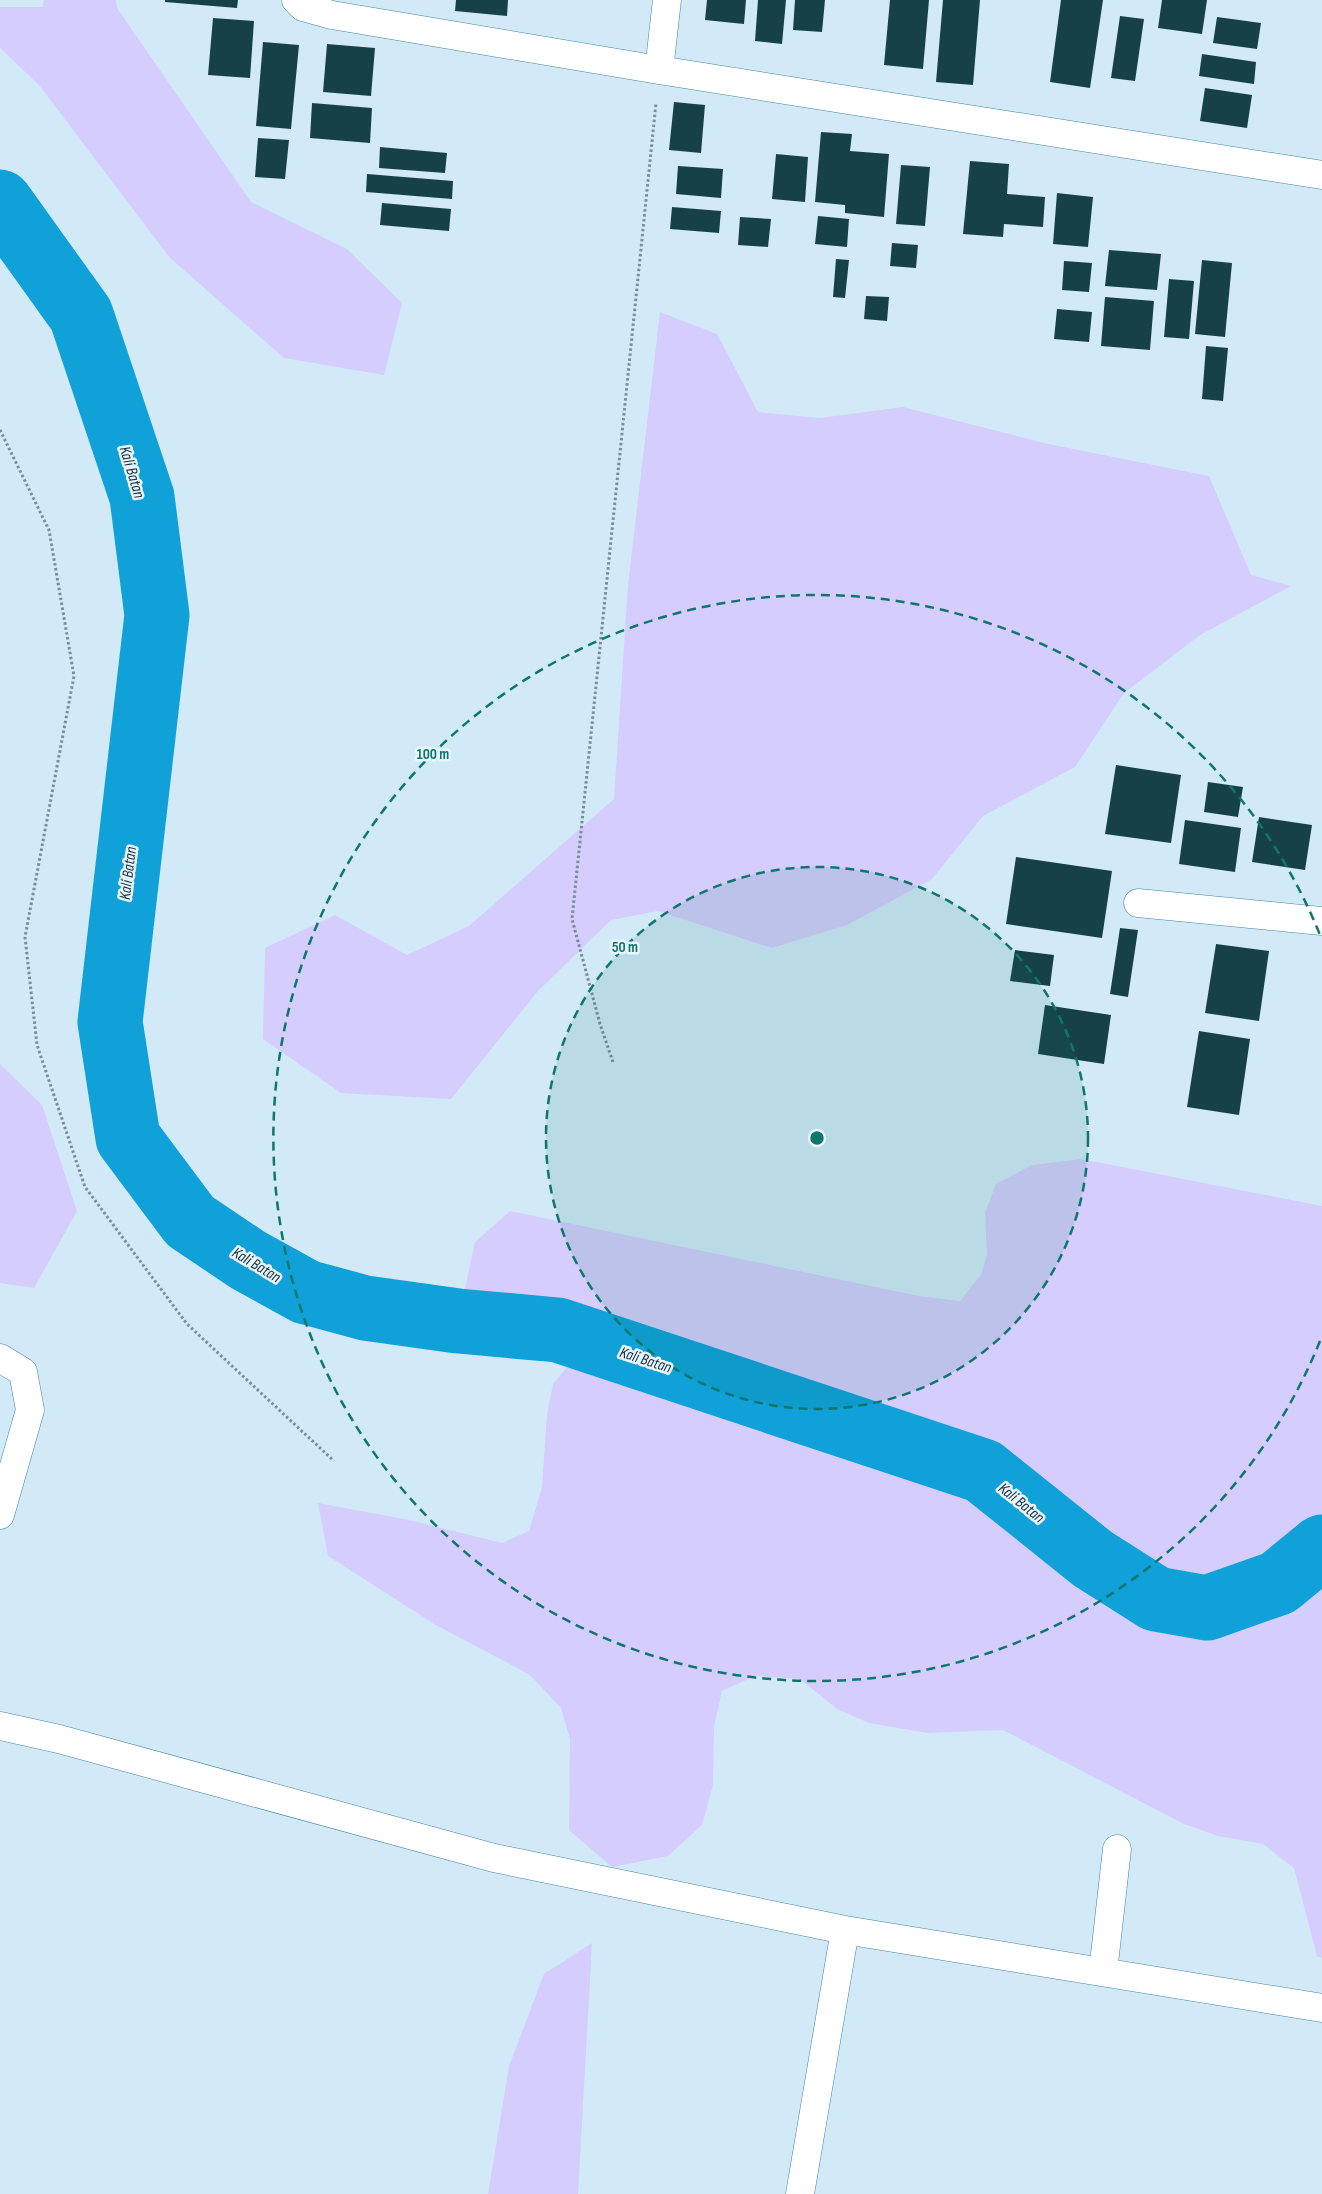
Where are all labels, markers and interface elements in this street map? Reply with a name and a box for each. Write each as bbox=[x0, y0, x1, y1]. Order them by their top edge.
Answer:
water label: Kali Batan bbox=[115, 444, 149, 501]
text: 100 m bbox=[417, 745, 449, 764]
water label: Kali Batan bbox=[116, 845, 141, 901]
text: 50 m bbox=[612, 938, 638, 957]
centre of rings bbox=[808, 1129, 826, 1147]
water label: Kali Batan bbox=[228, 1243, 284, 1287]
water label: Kali Batan bbox=[617, 1343, 674, 1378]
water label: Kali Batan bbox=[994, 1479, 1048, 1527]

